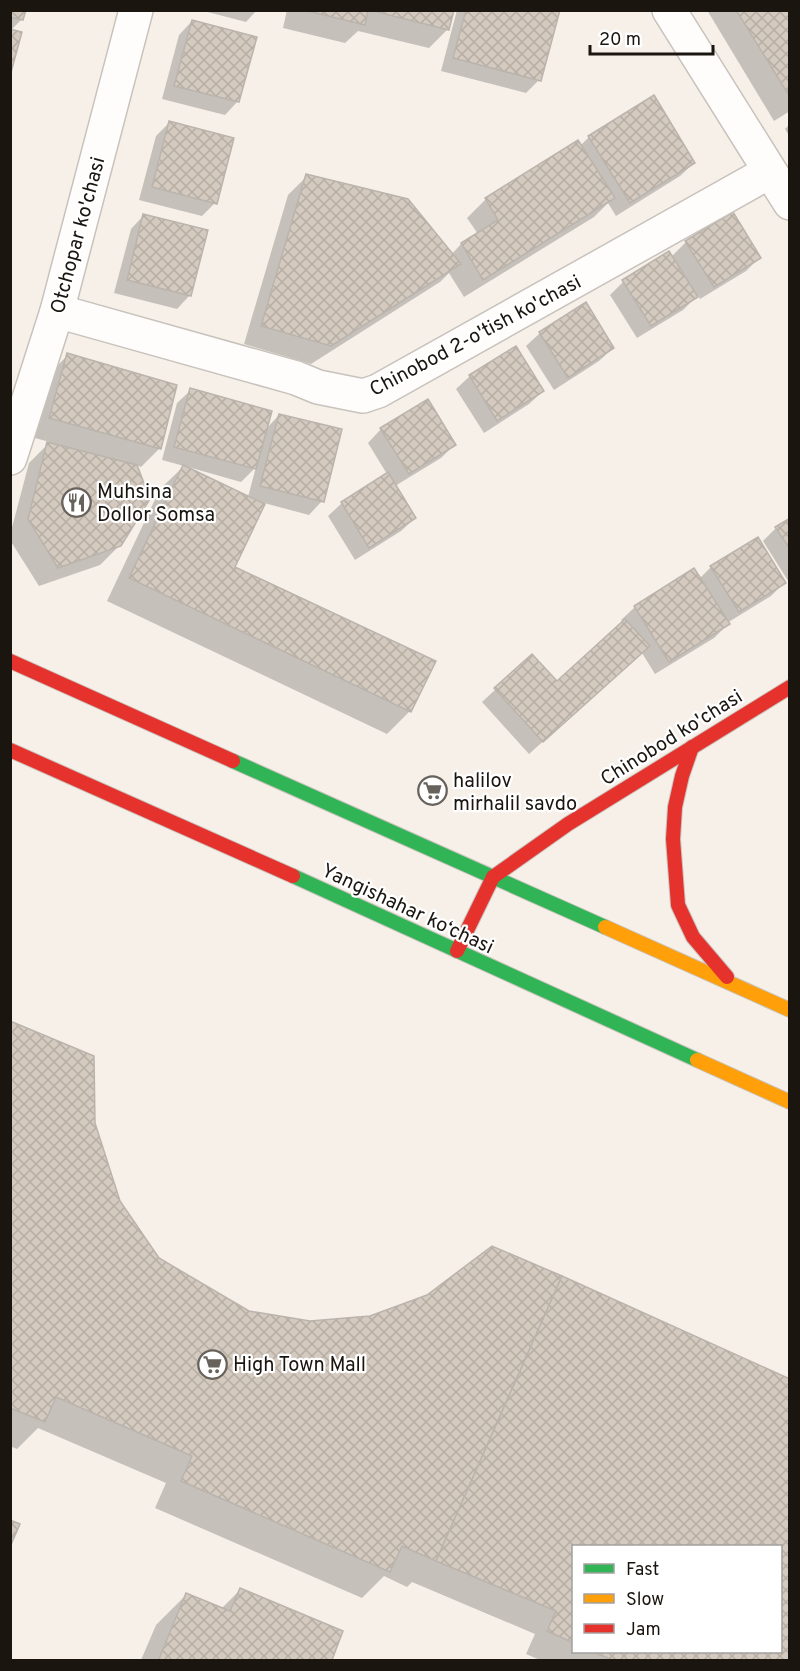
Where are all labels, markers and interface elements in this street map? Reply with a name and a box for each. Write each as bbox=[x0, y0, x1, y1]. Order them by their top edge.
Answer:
scale bar bbox=[590, 18, 713, 56]
text: 20 m bbox=[599, 29, 641, 52]
street label: Otchopar ko'chasi bbox=[46, 154, 112, 317]
street label: Chinobod 2-o'tish ko'chasi bbox=[366, 270, 586, 404]
place label: Muhsina Dollor Somsa bbox=[97, 480, 215, 529]
restaurant icon: Muhsina Dollor Somsa bbox=[60, 487, 92, 519]
street label: Chinobod ko'chasi bbox=[596, 685, 748, 793]
place label: halilov mirhalil savdo bbox=[453, 769, 577, 818]
supermarket icon: halilov mirhalil savdo bbox=[416, 775, 448, 807]
street label: Yangishahar ko‘chasi bbox=[317, 859, 497, 961]
supermarket icon: High Town Mall bbox=[196, 1348, 228, 1380]
place label: High Town Mall bbox=[233, 1353, 366, 1379]
legend bbox=[572, 1545, 782, 1653]
text: Fast bbox=[626, 1559, 659, 1582]
text: Slow bbox=[626, 1589, 664, 1612]
text: Jam bbox=[626, 1619, 661, 1642]

